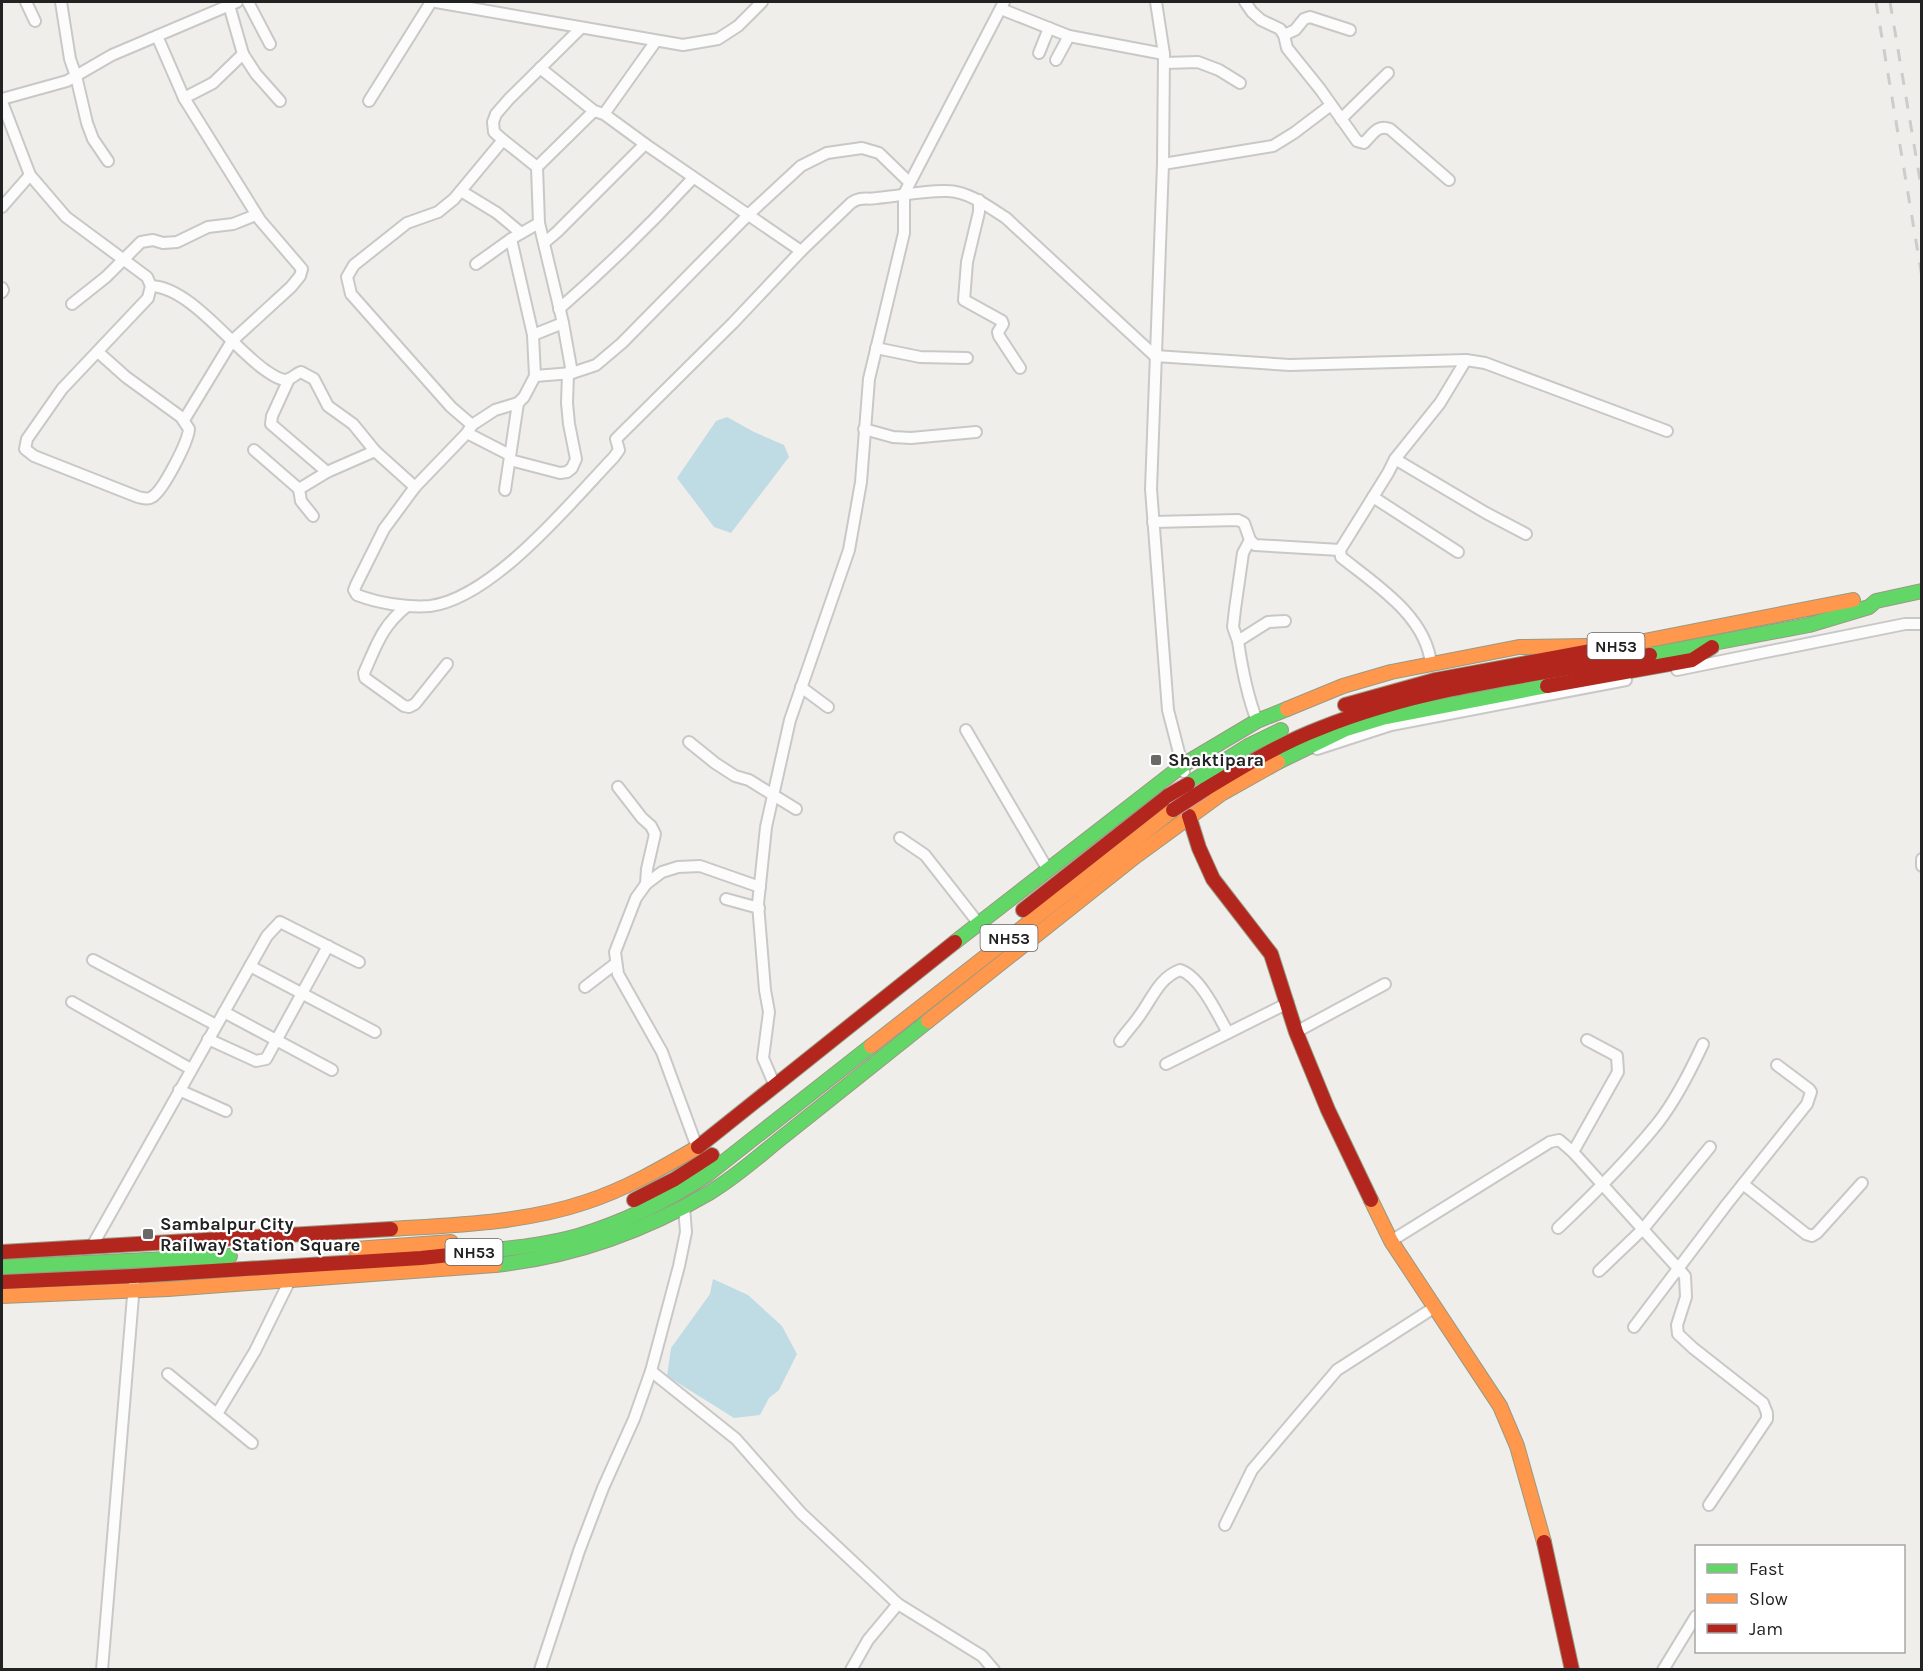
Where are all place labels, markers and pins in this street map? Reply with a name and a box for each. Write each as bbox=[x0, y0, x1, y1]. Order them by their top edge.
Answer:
place label: Shaktipara bbox=[1168, 749, 1264, 771]
marker: Shaktipara bbox=[1149, 753, 1163, 767]
place label: Sambalpur City Railway Station Square bbox=[160, 1213, 360, 1256]
marker: Sambalpur City Railway Station Square bbox=[141, 1227, 155, 1241]

